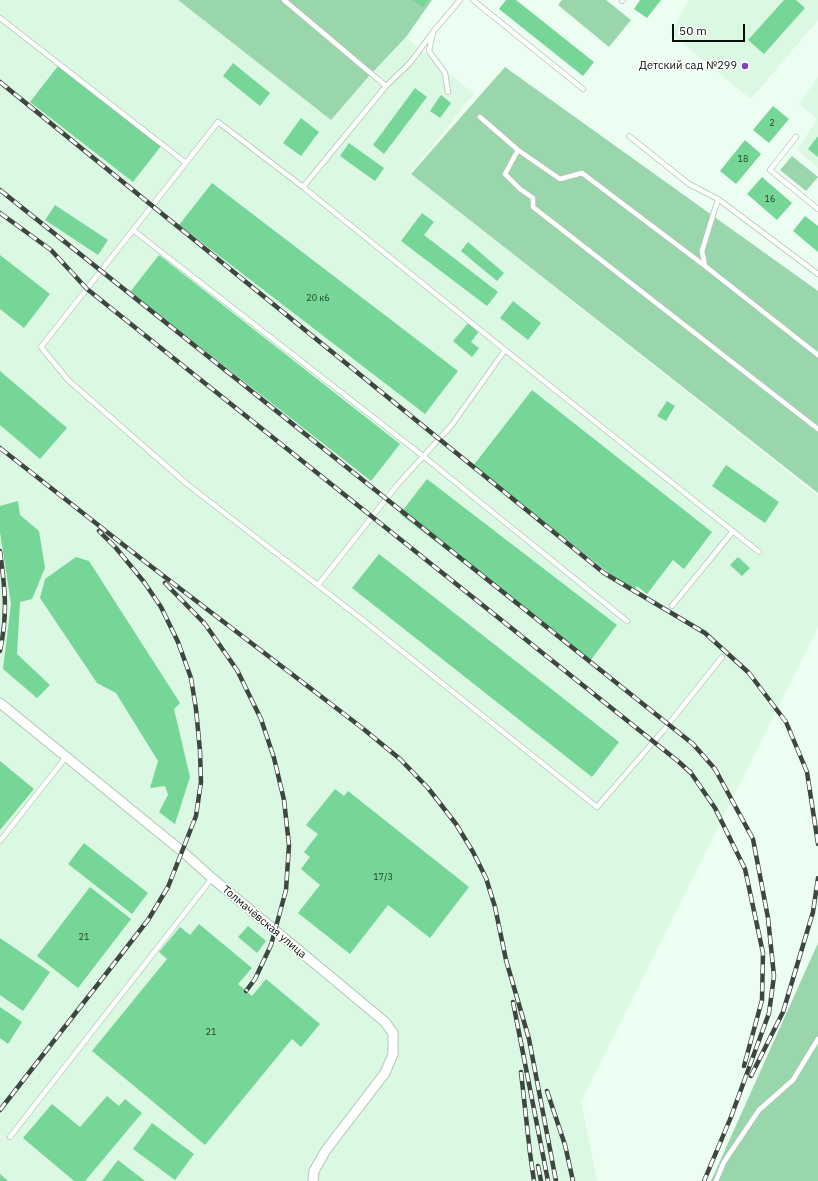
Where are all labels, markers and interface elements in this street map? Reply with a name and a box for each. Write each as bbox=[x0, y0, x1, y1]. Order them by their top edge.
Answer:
scale bar bbox=[674, 16, 747, 42]
text: 50 m bbox=[679, 23, 707, 38]
place label: Детский сад №299 bbox=[639, 59, 737, 73]
marker: Детский сад №299 bbox=[740, 61, 750, 71]
house number: 2 bbox=[769, 118, 775, 128]
house number: 18 bbox=[738, 154, 748, 164]
house number: 16 bbox=[765, 194, 775, 204]
house number: 20 к6 bbox=[306, 293, 330, 303]
house number: 17/3 bbox=[373, 872, 393, 882]
street label: Толмачёвская улица bbox=[219, 883, 309, 961]
house number: 21 bbox=[79, 932, 89, 942]
house number: 21 bbox=[206, 1027, 216, 1037]

